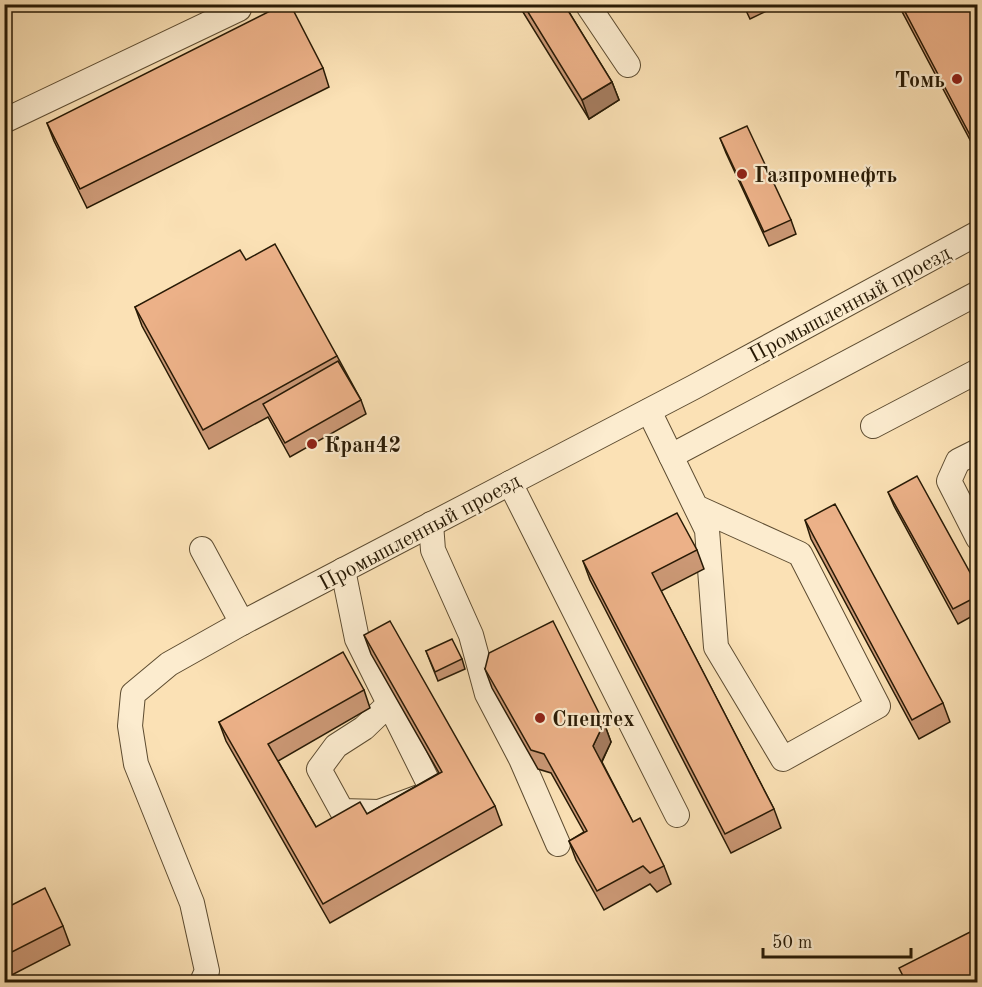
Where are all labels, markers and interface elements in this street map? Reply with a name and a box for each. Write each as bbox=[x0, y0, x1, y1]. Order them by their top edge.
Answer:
place label: Томь bbox=[895, 70, 945, 92]
marker: Томь bbox=[950, 72, 964, 86]
place label: Газпромнефть bbox=[754, 165, 897, 188]
marker: Газпромнефть bbox=[735, 167, 749, 181]
street label: Промышленный проезд bbox=[745, 242, 955, 367]
place label: Кран42 bbox=[324, 435, 401, 457]
marker: Кран42 bbox=[305, 437, 319, 451]
street label: Промышленный проезд bbox=[315, 470, 525, 595]
place label: Спецтех bbox=[552, 709, 635, 731]
marker: Спецтех bbox=[533, 711, 547, 725]
scale bar bbox=[763, 921, 912, 959]
text: 50 m bbox=[772, 934, 812, 952]

